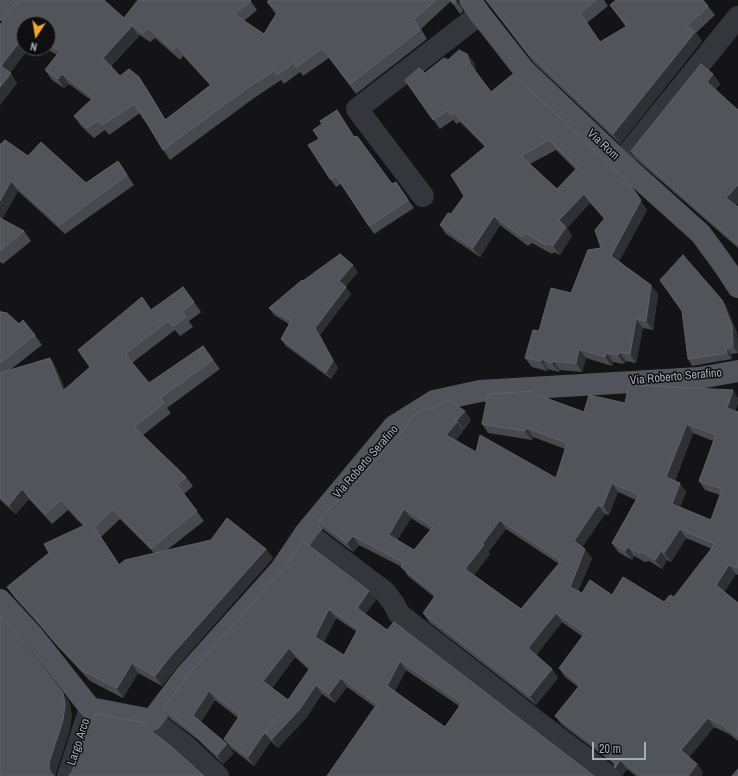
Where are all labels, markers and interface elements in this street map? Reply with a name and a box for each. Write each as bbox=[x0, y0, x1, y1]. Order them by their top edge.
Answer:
north arrow bbox=[16, 16, 56, 56]
text: N bbox=[29, 39, 38, 54]
street label: Via Rom bbox=[584, 127, 622, 163]
street label: Via Roberto Serafino bbox=[629, 366, 723, 388]
street label: Via Roberto Serafino bbox=[330, 422, 402, 502]
street label: Largo Arco bbox=[65, 717, 93, 767]
scale bar bbox=[594, 734, 648, 760]
text: 20 m bbox=[599, 741, 621, 757]

